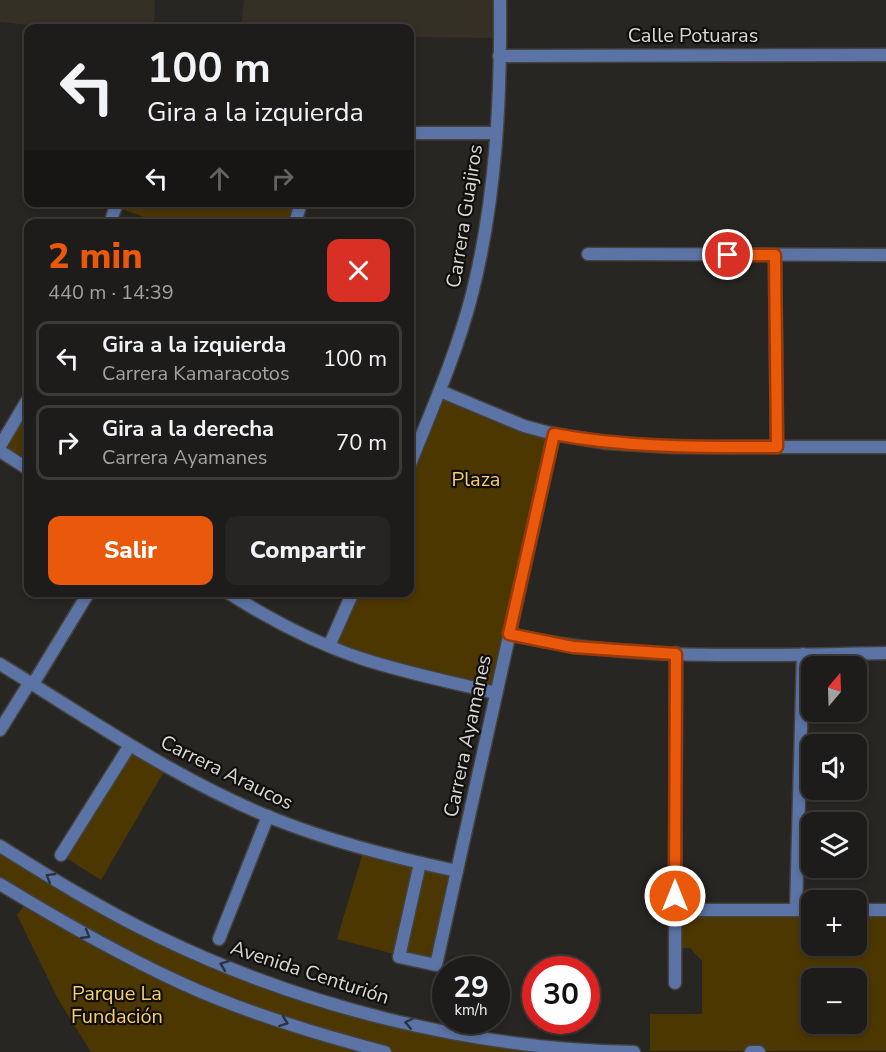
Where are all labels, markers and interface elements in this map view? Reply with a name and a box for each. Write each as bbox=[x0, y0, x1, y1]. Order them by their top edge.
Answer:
street label: Calle Potuaras bbox=[628, 22, 758, 49]
text: 100 m bbox=[147, 40, 271, 97]
icon: left bbox=[48, 48, 126, 126]
text: Gira a la izquierda bbox=[147, 94, 364, 131]
street label: Carrera Guajiros bbox=[440, 142, 489, 290]
icon: left bbox=[140, 162, 173, 195]
icon: ahead bbox=[203, 162, 236, 195]
icon: right bbox=[266, 162, 299, 195]
pin bbox=[702, 229, 753, 280]
text: 2 min bbox=[48, 232, 143, 281]
icon: arrive bbox=[711, 238, 744, 271]
button: close bbox=[327, 239, 390, 302]
text: 440 m · 14:39 bbox=[48, 279, 174, 306]
text: Gira a la izquierda bbox=[102, 330, 286, 360]
icon: left bbox=[51, 342, 84, 375]
text: 100 m bbox=[323, 344, 387, 374]
text: Carrera Kamaracotos bbox=[102, 360, 290, 387]
text: Gira a la derecha bbox=[102, 414, 274, 444]
icon: right bbox=[51, 426, 84, 459]
text: 70 m bbox=[336, 428, 387, 458]
text: Carrera Ayamanes bbox=[102, 444, 267, 471]
park label: Plaza bbox=[452, 466, 500, 493]
button: Salir bbox=[48, 516, 213, 585]
button: Compartir bbox=[225, 516, 390, 585]
street label: Carrera Ayamanes bbox=[437, 652, 498, 820]
north arrow bbox=[801, 656, 867, 722]
map controls bbox=[801, 656, 867, 1034]
street label: Carrera Araucos bbox=[156, 729, 298, 816]
button: sound bbox=[801, 734, 867, 800]
button: layers bbox=[801, 812, 867, 878]
position arrow bbox=[643, 864, 707, 928]
one-way arrow bbox=[46, 872, 56, 884]
button: + bbox=[801, 890, 867, 956]
one-way arrow bbox=[80, 928, 91, 939]
street label: Avenida Centurión bbox=[227, 934, 393, 1011]
speed limit sign: 30 bbox=[522, 956, 600, 1034]
one-way arrow bbox=[219, 960, 230, 972]
text: 29 bbox=[453, 967, 489, 1008]
button: − bbox=[801, 968, 867, 1034]
park label: Parque La Fundación bbox=[71, 980, 163, 1030]
text: km/h bbox=[454, 1000, 488, 1020]
one-way arrow bbox=[278, 1015, 289, 1028]
one-way arrow bbox=[405, 1018, 415, 1031]

